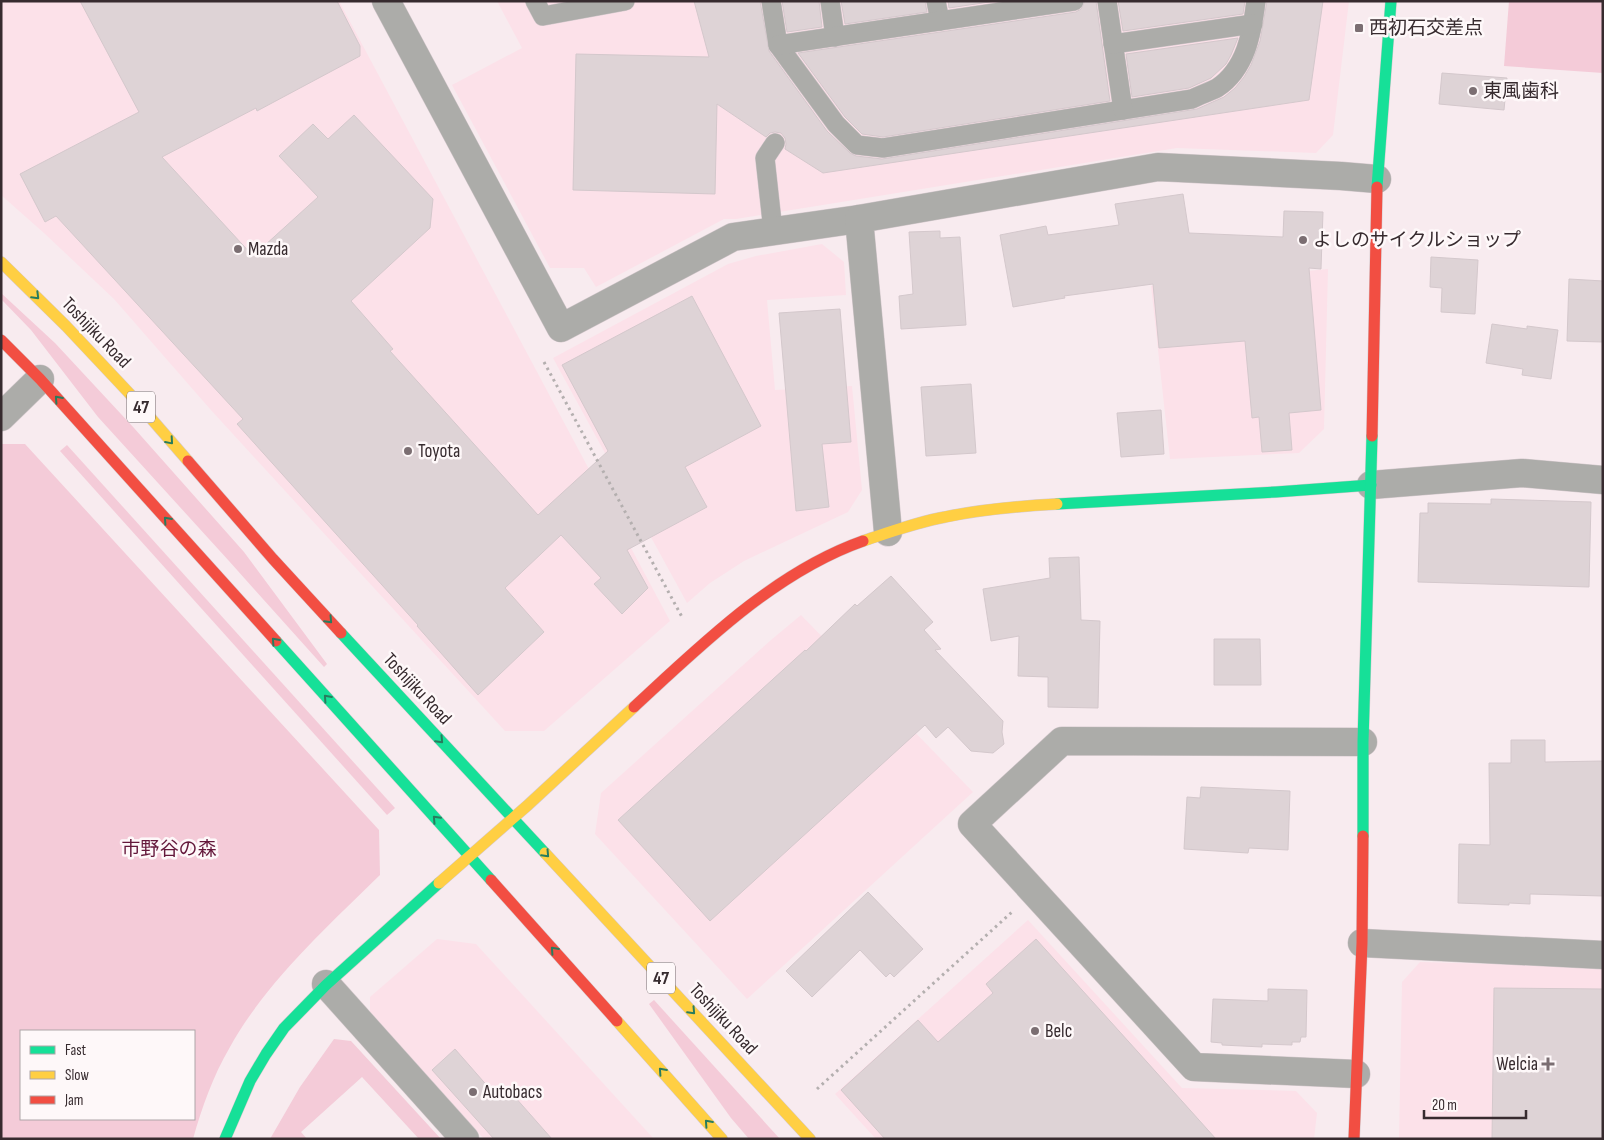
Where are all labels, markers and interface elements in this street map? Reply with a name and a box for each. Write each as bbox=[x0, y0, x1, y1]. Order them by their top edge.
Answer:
place label: 西初石交差点 bbox=[1369, 17, 1483, 40]
marker: 西初石交差点 bbox=[1353, 22, 1365, 34]
place label: 東風歯科 bbox=[1483, 80, 1559, 103]
marker: 東風歯科 bbox=[1467, 85, 1479, 97]
place label: よしのサイクルショップ bbox=[1313, 229, 1521, 252]
marker: よしのサイクルショップ bbox=[1297, 234, 1309, 246]
place label: Mazda bbox=[248, 238, 288, 261]
marker: Mazda bbox=[232, 243, 244, 255]
one-way arrow bbox=[31, 290, 40, 299]
street label: Toshijiku Road bbox=[57, 293, 135, 373]
road number: 47 bbox=[127, 392, 155, 422]
one-way arrow bbox=[55, 396, 64, 405]
one-way arrow bbox=[165, 436, 174, 445]
place label: Toyota bbox=[418, 440, 460, 463]
marker: Toyota bbox=[402, 445, 414, 457]
one-way arrow bbox=[164, 517, 173, 526]
one-way arrow bbox=[324, 615, 333, 624]
one-way arrow bbox=[272, 637, 281, 646]
street label: Toshijiku Road bbox=[378, 648, 456, 730]
one-way arrow bbox=[324, 695, 333, 704]
one-way arrow bbox=[434, 734, 443, 743]
one-way arrow bbox=[433, 816, 442, 825]
park label: 市野谷の森 bbox=[121, 838, 217, 861]
one-way arrow bbox=[540, 848, 549, 857]
one-way arrow bbox=[551, 947, 560, 956]
road number: 47 bbox=[647, 962, 675, 994]
street label: Toshijiku Road bbox=[684, 978, 762, 1060]
one-way arrow bbox=[686, 1006, 695, 1015]
place label: Belc bbox=[1045, 1020, 1072, 1043]
marker: Belc bbox=[1029, 1025, 1041, 1037]
legend bbox=[20, 1030, 195, 1120]
text: Fast bbox=[65, 1041, 87, 1060]
place label: Welcia bbox=[1496, 1053, 1538, 1076]
marker: Welcia bbox=[1542, 1058, 1554, 1070]
text: Slow bbox=[65, 1066, 89, 1085]
one-way arrow bbox=[659, 1068, 668, 1077]
place label: Autobacs bbox=[482, 1081, 542, 1104]
marker: Autobacs bbox=[467, 1086, 479, 1098]
scale bar bbox=[1424, 1088, 1526, 1120]
text: Jam bbox=[64, 1091, 83, 1110]
text: 20 m bbox=[1432, 1096, 1457, 1115]
one-way arrow bbox=[705, 1120, 714, 1129]

